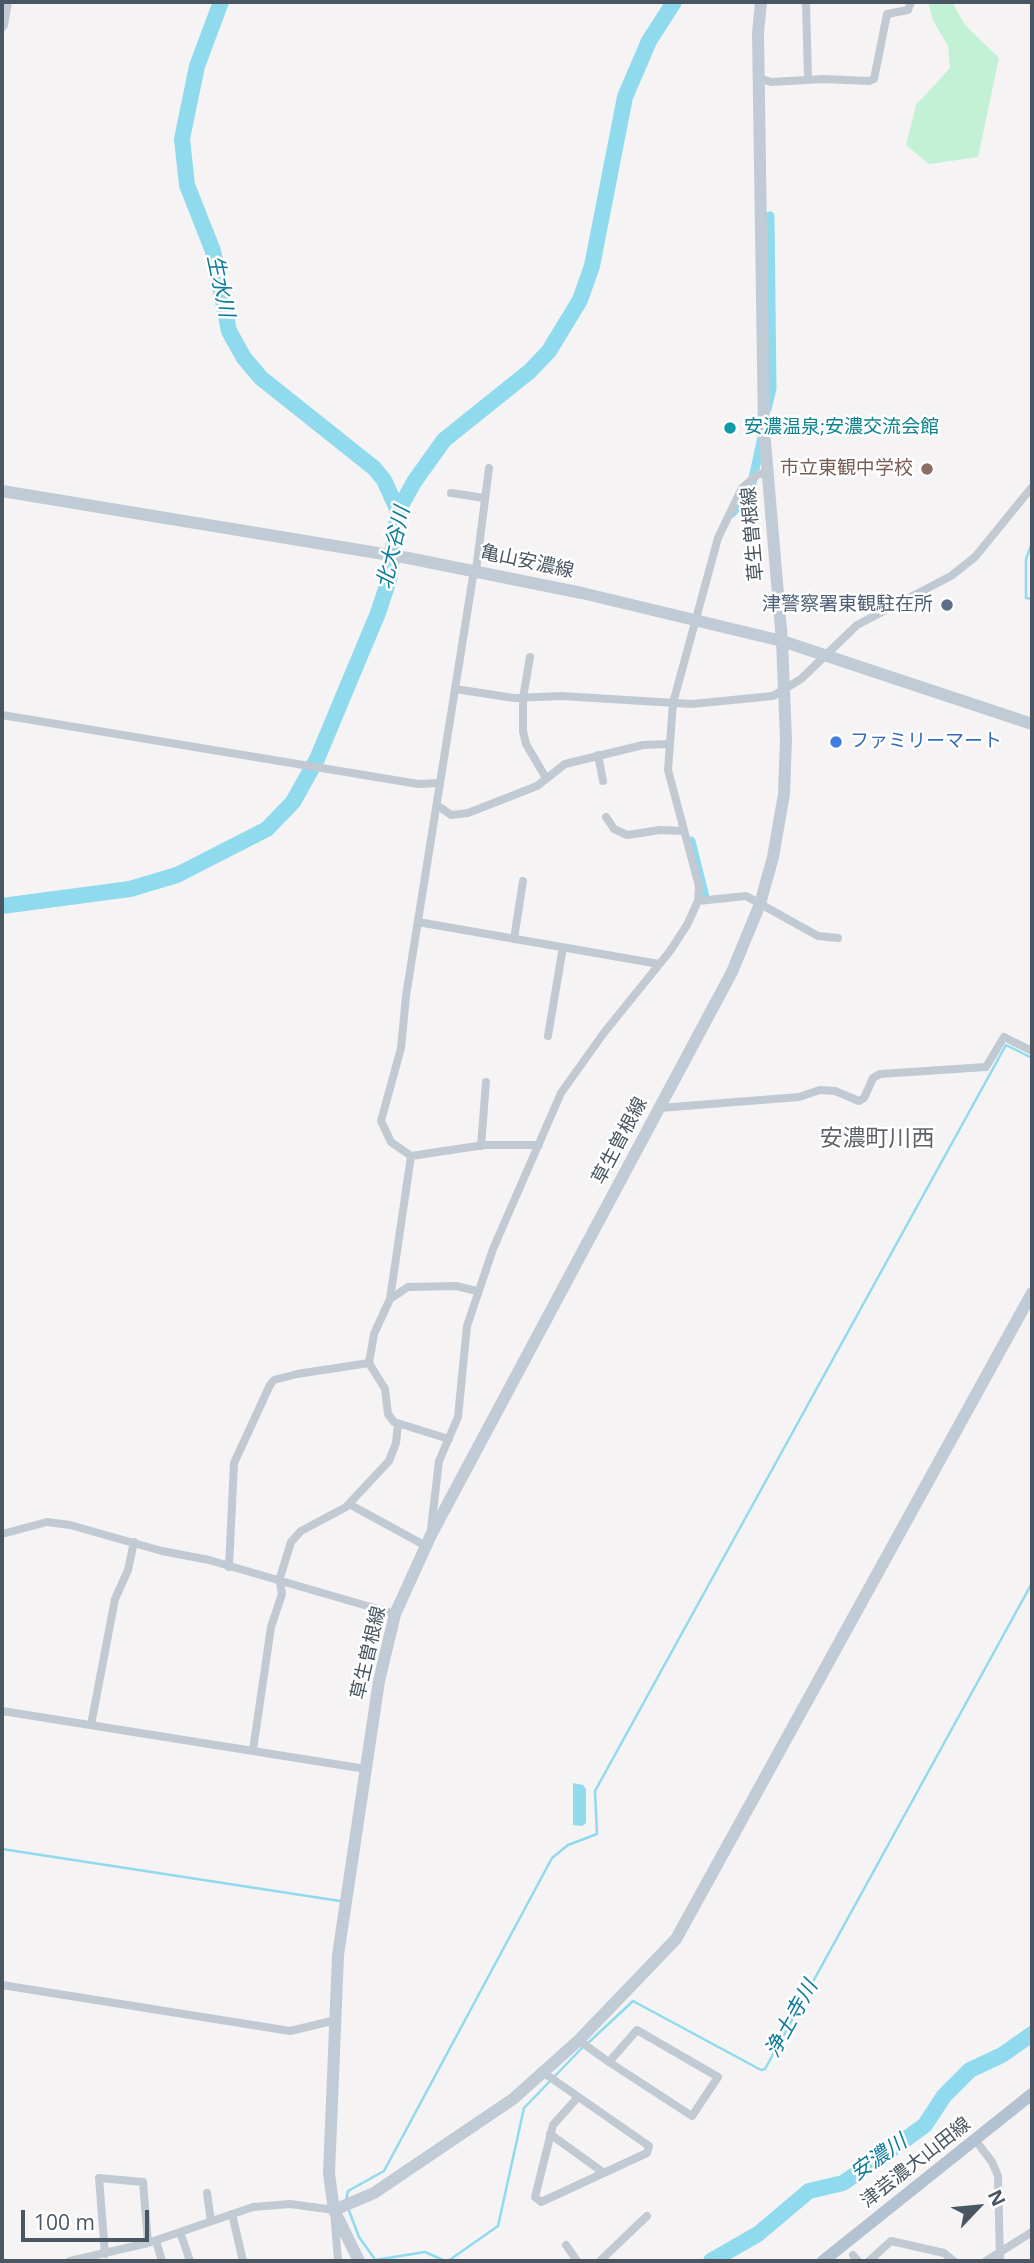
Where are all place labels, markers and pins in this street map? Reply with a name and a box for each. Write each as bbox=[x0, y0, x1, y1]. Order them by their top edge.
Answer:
place label: 安濃温泉;安濃交流会館 bbox=[744, 417, 939, 439]
marker: 安濃温泉;安濃交流会館 bbox=[722, 420, 738, 436]
place label: 市立東観中学校 bbox=[780, 458, 913, 480]
marker: 市立東観中学校 bbox=[919, 461, 935, 477]
place label: 津警察署東観駐在所 bbox=[762, 594, 933, 616]
marker: 津警察署東観駐在所 bbox=[939, 597, 955, 613]
place label: ファミリーマート bbox=[850, 731, 1002, 753]
marker: ファミリーマート bbox=[828, 734, 844, 750]

